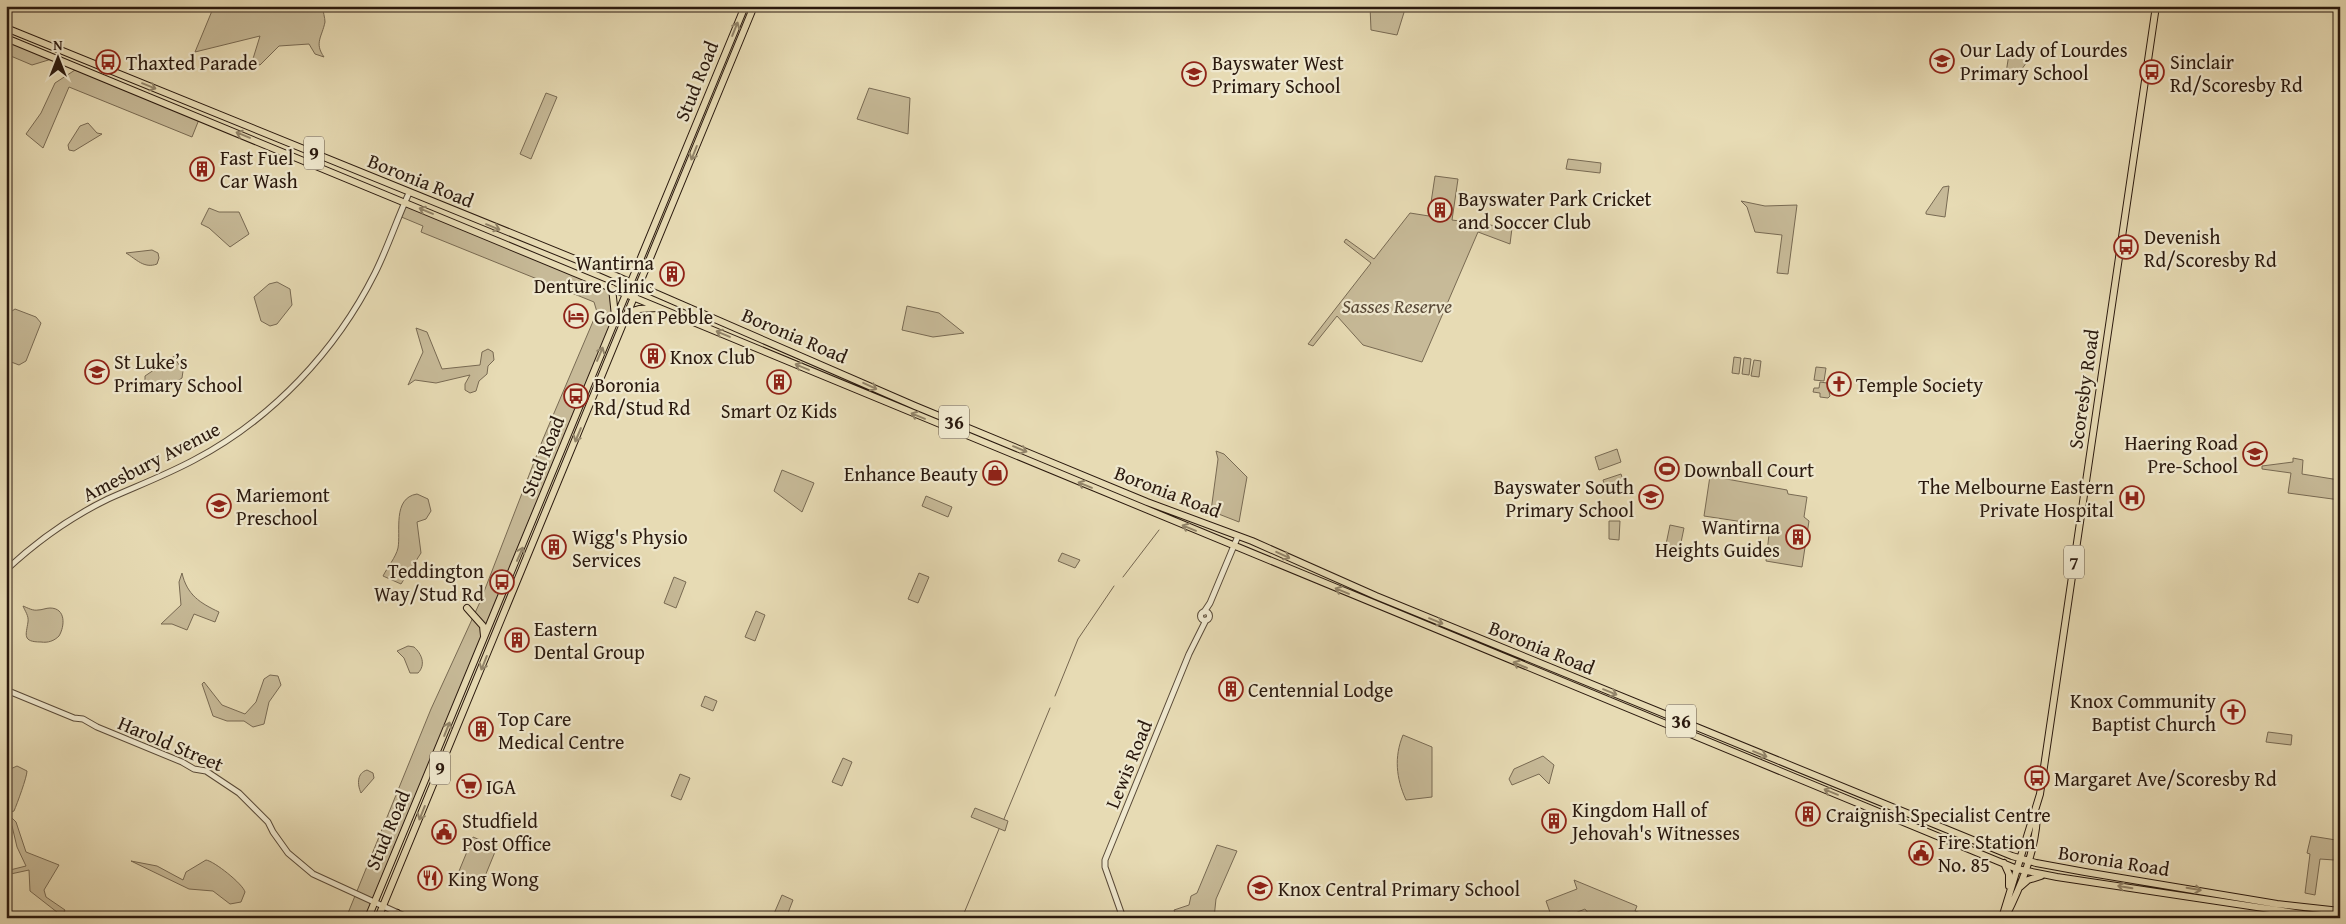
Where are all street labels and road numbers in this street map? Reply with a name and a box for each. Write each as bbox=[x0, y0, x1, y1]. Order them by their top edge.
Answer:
street label: Stud Road bbox=[667, 36, 725, 126]
road number: 9 bbox=[304, 136, 324, 170]
street label: Boronia Road bbox=[364, 146, 479, 215]
street label: Boronia Road bbox=[738, 300, 853, 370]
street label: Scoresby Road bbox=[2060, 327, 2106, 451]
road number: 36 bbox=[939, 406, 969, 438]
street label: Stud Road bbox=[513, 411, 571, 501]
street label: Amesbury Avenue bbox=[77, 414, 225, 508]
street label: Boronia Road bbox=[1110, 457, 1226, 525]
road number: 7 bbox=[2064, 546, 2084, 578]
street label: Boronia Road bbox=[1485, 613, 1600, 682]
road number: 36 bbox=[1666, 704, 1696, 738]
street label: Harold Street bbox=[114, 708, 228, 778]
street label: Lewis Road bbox=[1097, 715, 1159, 813]
road number: 9 bbox=[430, 751, 450, 784]
street label: Stud Road bbox=[357, 785, 417, 875]
street label: Boronia Road bbox=[2056, 837, 2172, 883]

